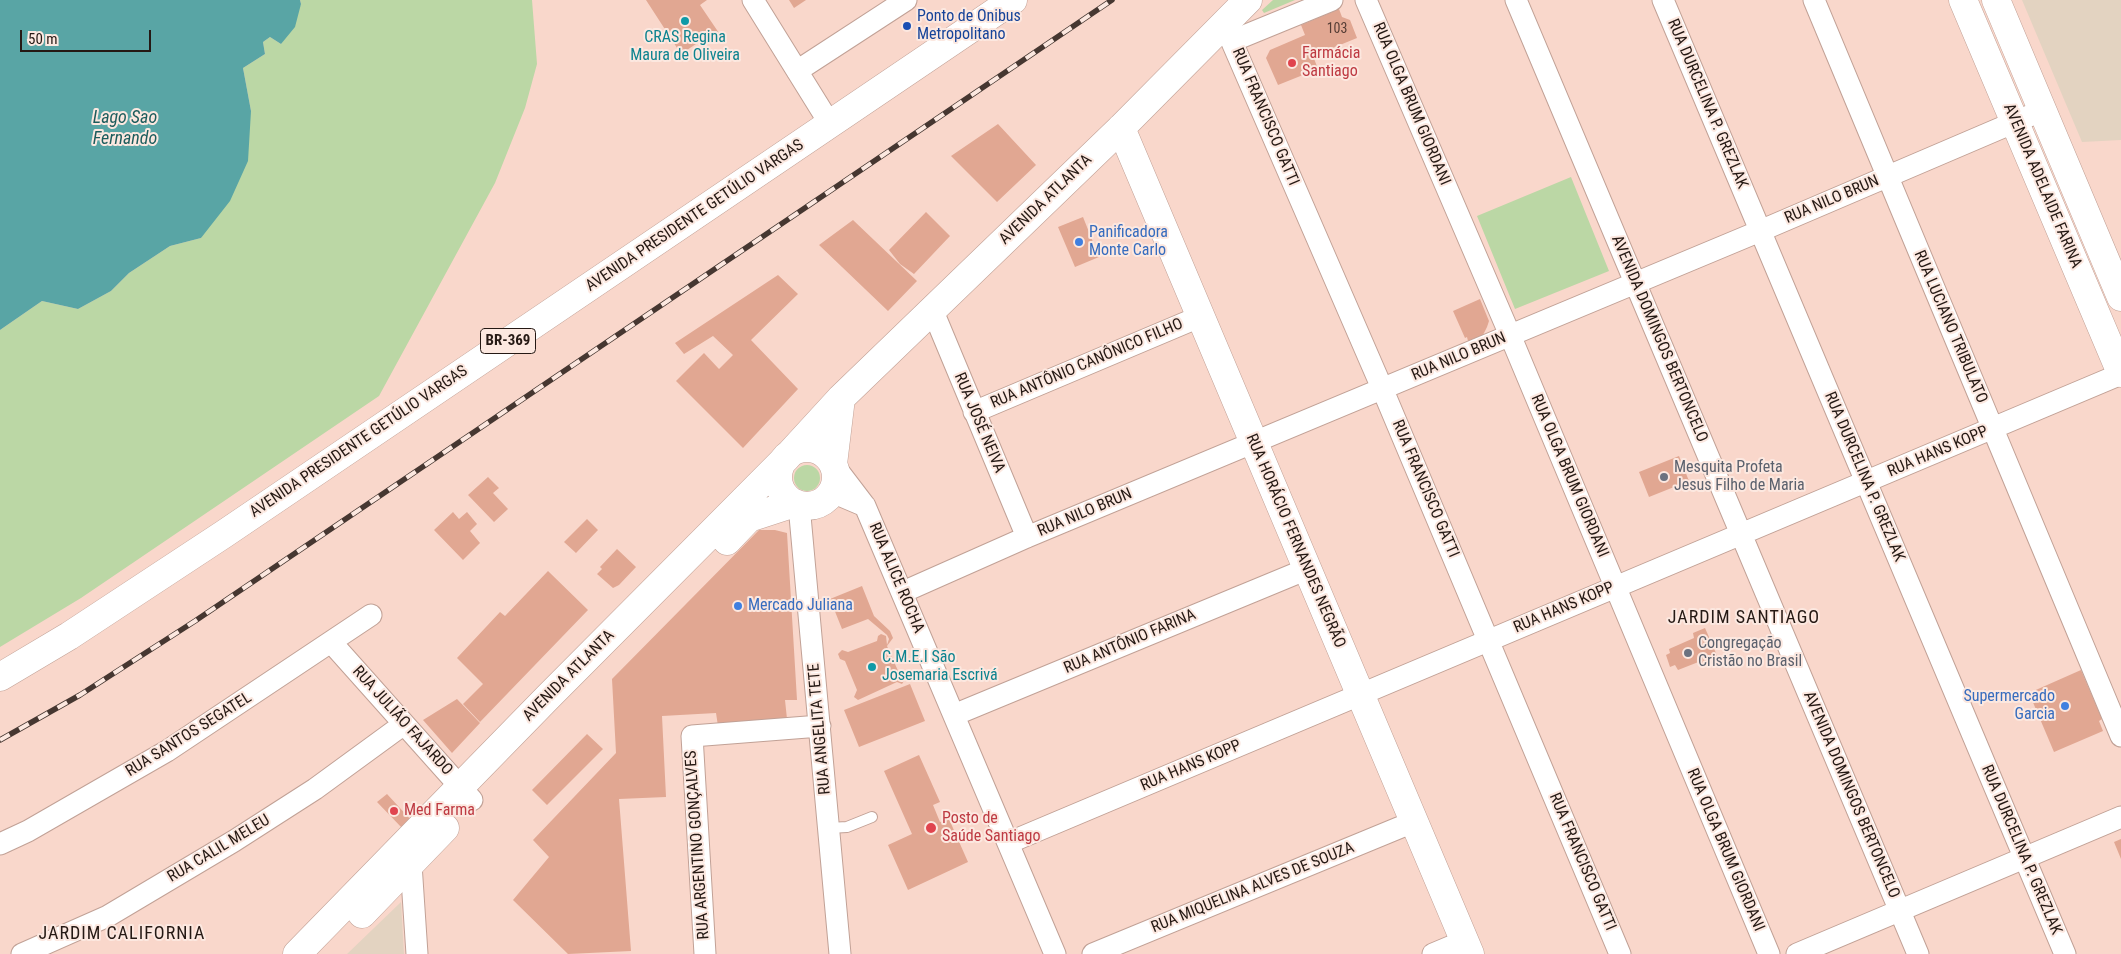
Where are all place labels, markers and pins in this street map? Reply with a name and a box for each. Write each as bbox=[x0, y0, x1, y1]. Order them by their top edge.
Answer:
place label: Ponto de Onibus Metropolitano bbox=[917, 7, 1021, 45]
marker: CRAS Regina Maura de Oliveira bbox=[679, 15, 691, 27]
marker: Ponto de Onibus Metropolitano bbox=[901, 20, 913, 32]
place label: CRAS Regina Maura de Oliveira bbox=[630, 28, 740, 66]
place label: Farmácia Santiago bbox=[1302, 44, 1360, 82]
marker: Farmácia Santiago bbox=[1286, 57, 1298, 69]
place label: Panificadora Monte Carlo bbox=[1089, 223, 1168, 261]
marker: Panificadora Monte Carlo bbox=[1073, 236, 1085, 248]
place label: Mesquita Profeta Jesus Filho de Maria bbox=[1674, 458, 1805, 496]
marker: Mesquita Profeta Jesus Filho de Maria bbox=[1658, 471, 1670, 483]
place label: Mercado Juliana bbox=[748, 596, 853, 616]
marker: Mercado Juliana bbox=[732, 600, 744, 612]
place label: Congregação Cristão no Brasil bbox=[1698, 634, 1802, 672]
marker: Congregação Cristão no Brasil bbox=[1682, 647, 1694, 659]
place label: C.M.E.I São Josemaria Escrivá bbox=[882, 648, 998, 686]
marker: C.M.E.I São Josemaria Escrivá bbox=[866, 661, 878, 673]
place label: Supermercado Garcia bbox=[1963, 687, 2055, 725]
marker: Supermercado Garcia bbox=[2059, 700, 2071, 712]
place label: Med Farma bbox=[404, 801, 475, 821]
marker: Med Farma bbox=[388, 805, 400, 817]
place label: Posto de Saúde Santiago bbox=[942, 809, 1041, 847]
marker: Posto de Saúde Santiago bbox=[924, 821, 938, 835]

